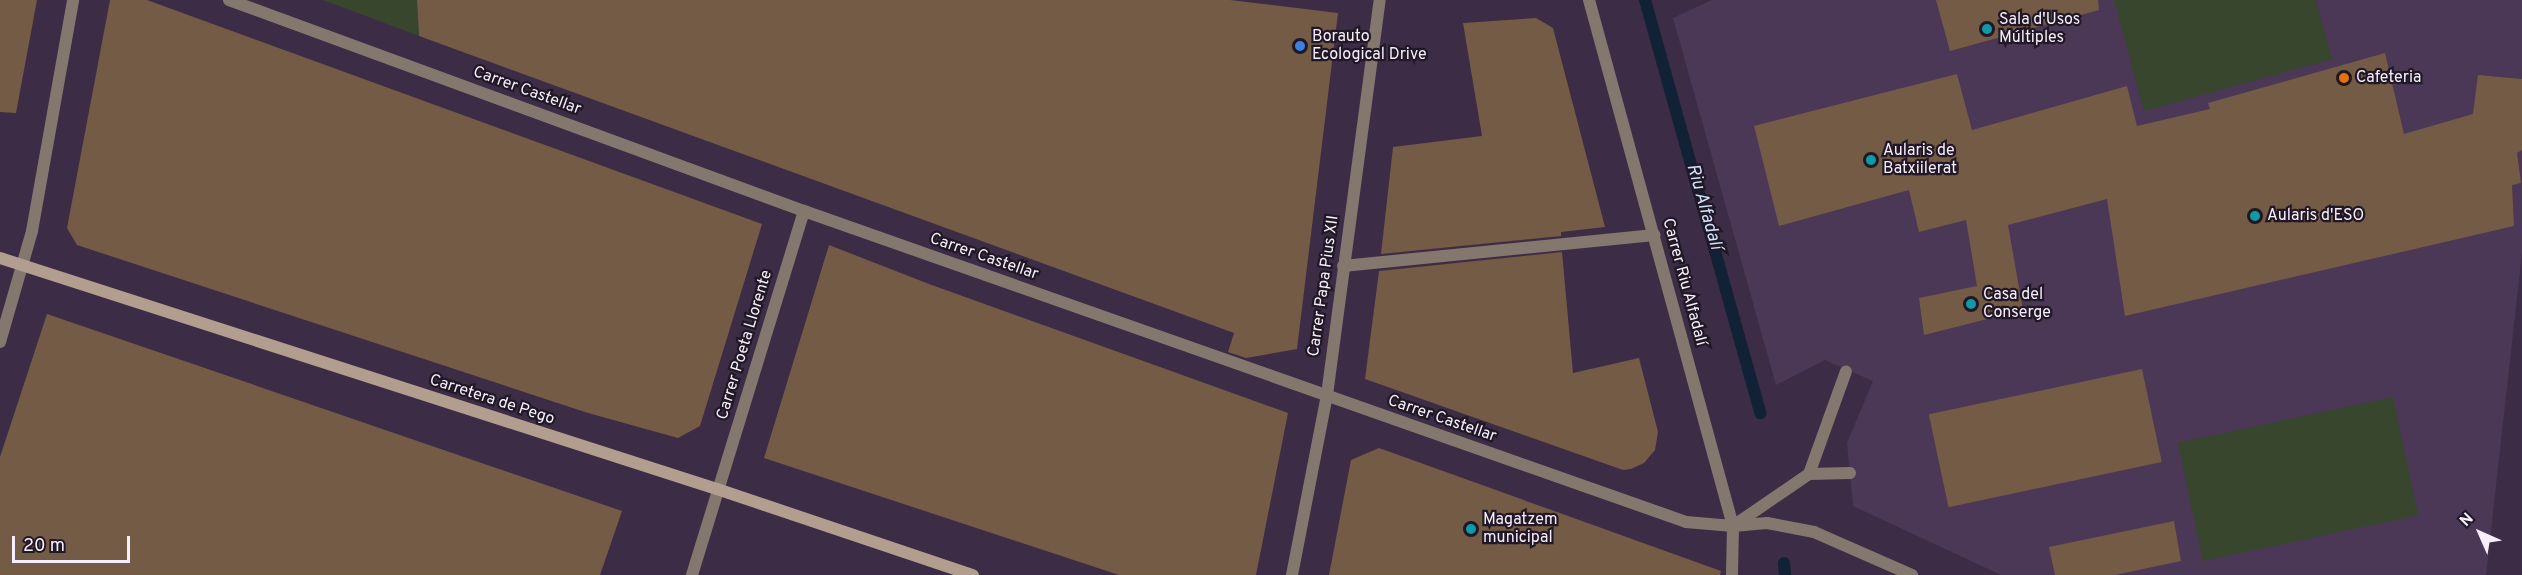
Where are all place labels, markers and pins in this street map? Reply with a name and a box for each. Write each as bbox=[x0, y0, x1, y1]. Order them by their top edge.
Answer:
place label: Sala d'Usos Múltiples bbox=[1999, 10, 2080, 48]
marker: Sala d'Usos Múltiples bbox=[1980, 22, 1994, 36]
place label: Borauto Ecological Drive bbox=[1312, 27, 1427, 65]
marker: Borauto Ecological Drive bbox=[1293, 39, 1307, 53]
place label: Cafeteria bbox=[2356, 68, 2421, 88]
marker: Cafeteria bbox=[2337, 71, 2351, 85]
place label: Aularis de Batxiilerat bbox=[1883, 141, 1957, 179]
marker: Aularis de Batxiilerat bbox=[1864, 153, 1878, 167]
place label: Aularis d'ESO bbox=[2267, 206, 2364, 226]
marker: Aularis d'ESO bbox=[2248, 209, 2262, 223]
place label: Casa del Conserge bbox=[1983, 285, 2051, 323]
marker: Casa del Conserge bbox=[1964, 297, 1978, 311]
place label: Magatzem municipal bbox=[1483, 510, 1557, 548]
marker: Magatzem municipal bbox=[1464, 522, 1478, 536]

